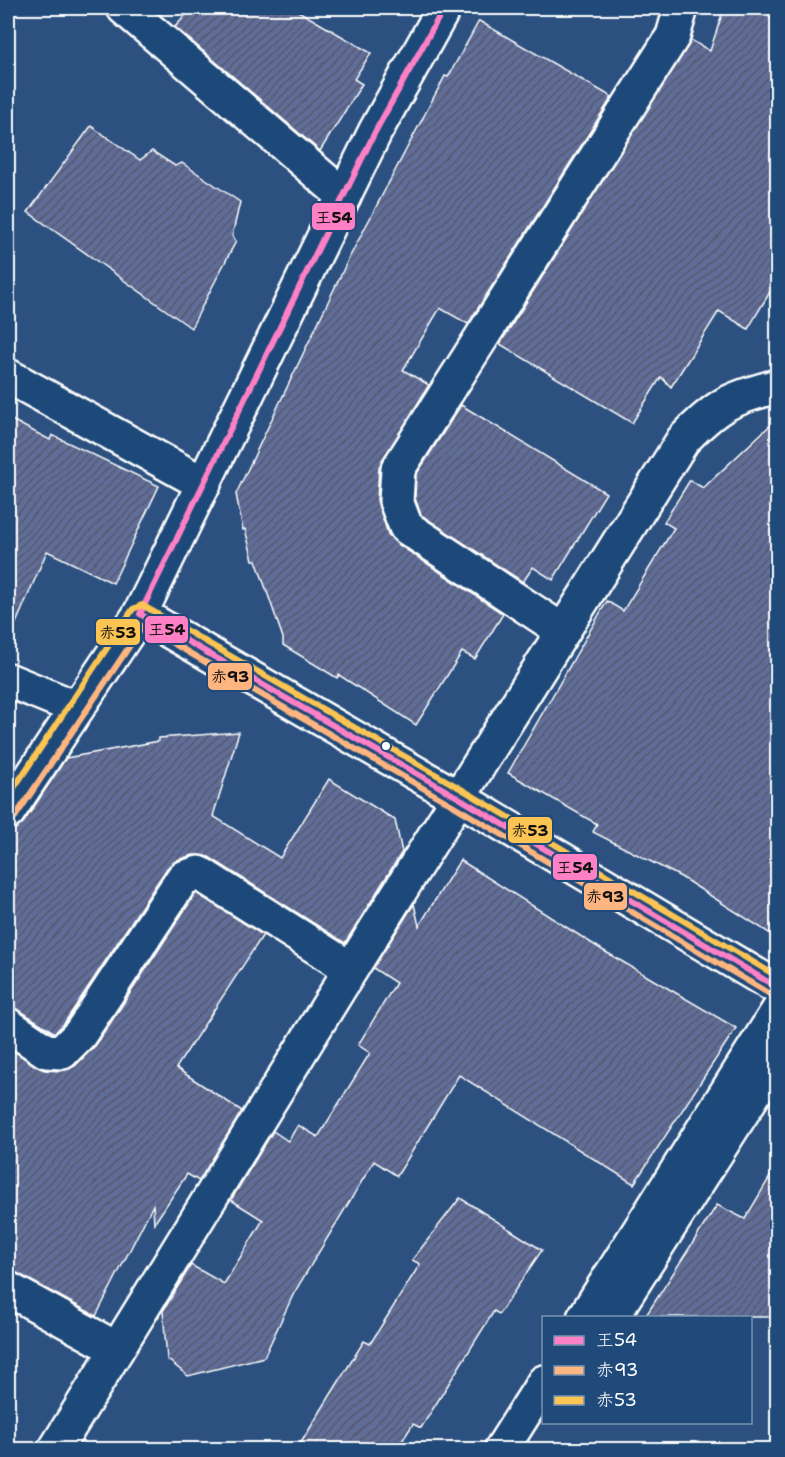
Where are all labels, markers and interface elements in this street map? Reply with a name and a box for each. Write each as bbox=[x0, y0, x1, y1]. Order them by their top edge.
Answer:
line badge: 王54 bbox=[311, 202, 356, 231]
text: 王54 bbox=[315, 207, 353, 228]
line badge: 王54 bbox=[144, 615, 189, 644]
line badge: 赤53 bbox=[95, 618, 141, 646]
text: 王54 bbox=[148, 619, 186, 640]
text: 赤53 bbox=[100, 622, 136, 643]
line badge: 赤93 bbox=[207, 662, 253, 691]
text: 赤93 bbox=[211, 666, 249, 687]
unlabelled marker bbox=[380, 740, 392, 752]
line badge: 赤53 bbox=[507, 816, 553, 844]
text: 赤53 bbox=[512, 820, 548, 841]
line badge: 王54 bbox=[552, 853, 598, 881]
text: 王54 bbox=[556, 857, 594, 878]
line badge: 赤93 bbox=[583, 882, 628, 911]
text: 赤93 bbox=[586, 886, 624, 907]
legend bbox=[542, 1316, 752, 1424]
text: 王54 bbox=[596, 1328, 637, 1352]
text: 赤93 bbox=[596, 1358, 638, 1382]
text: 赤53 bbox=[596, 1388, 637, 1412]

